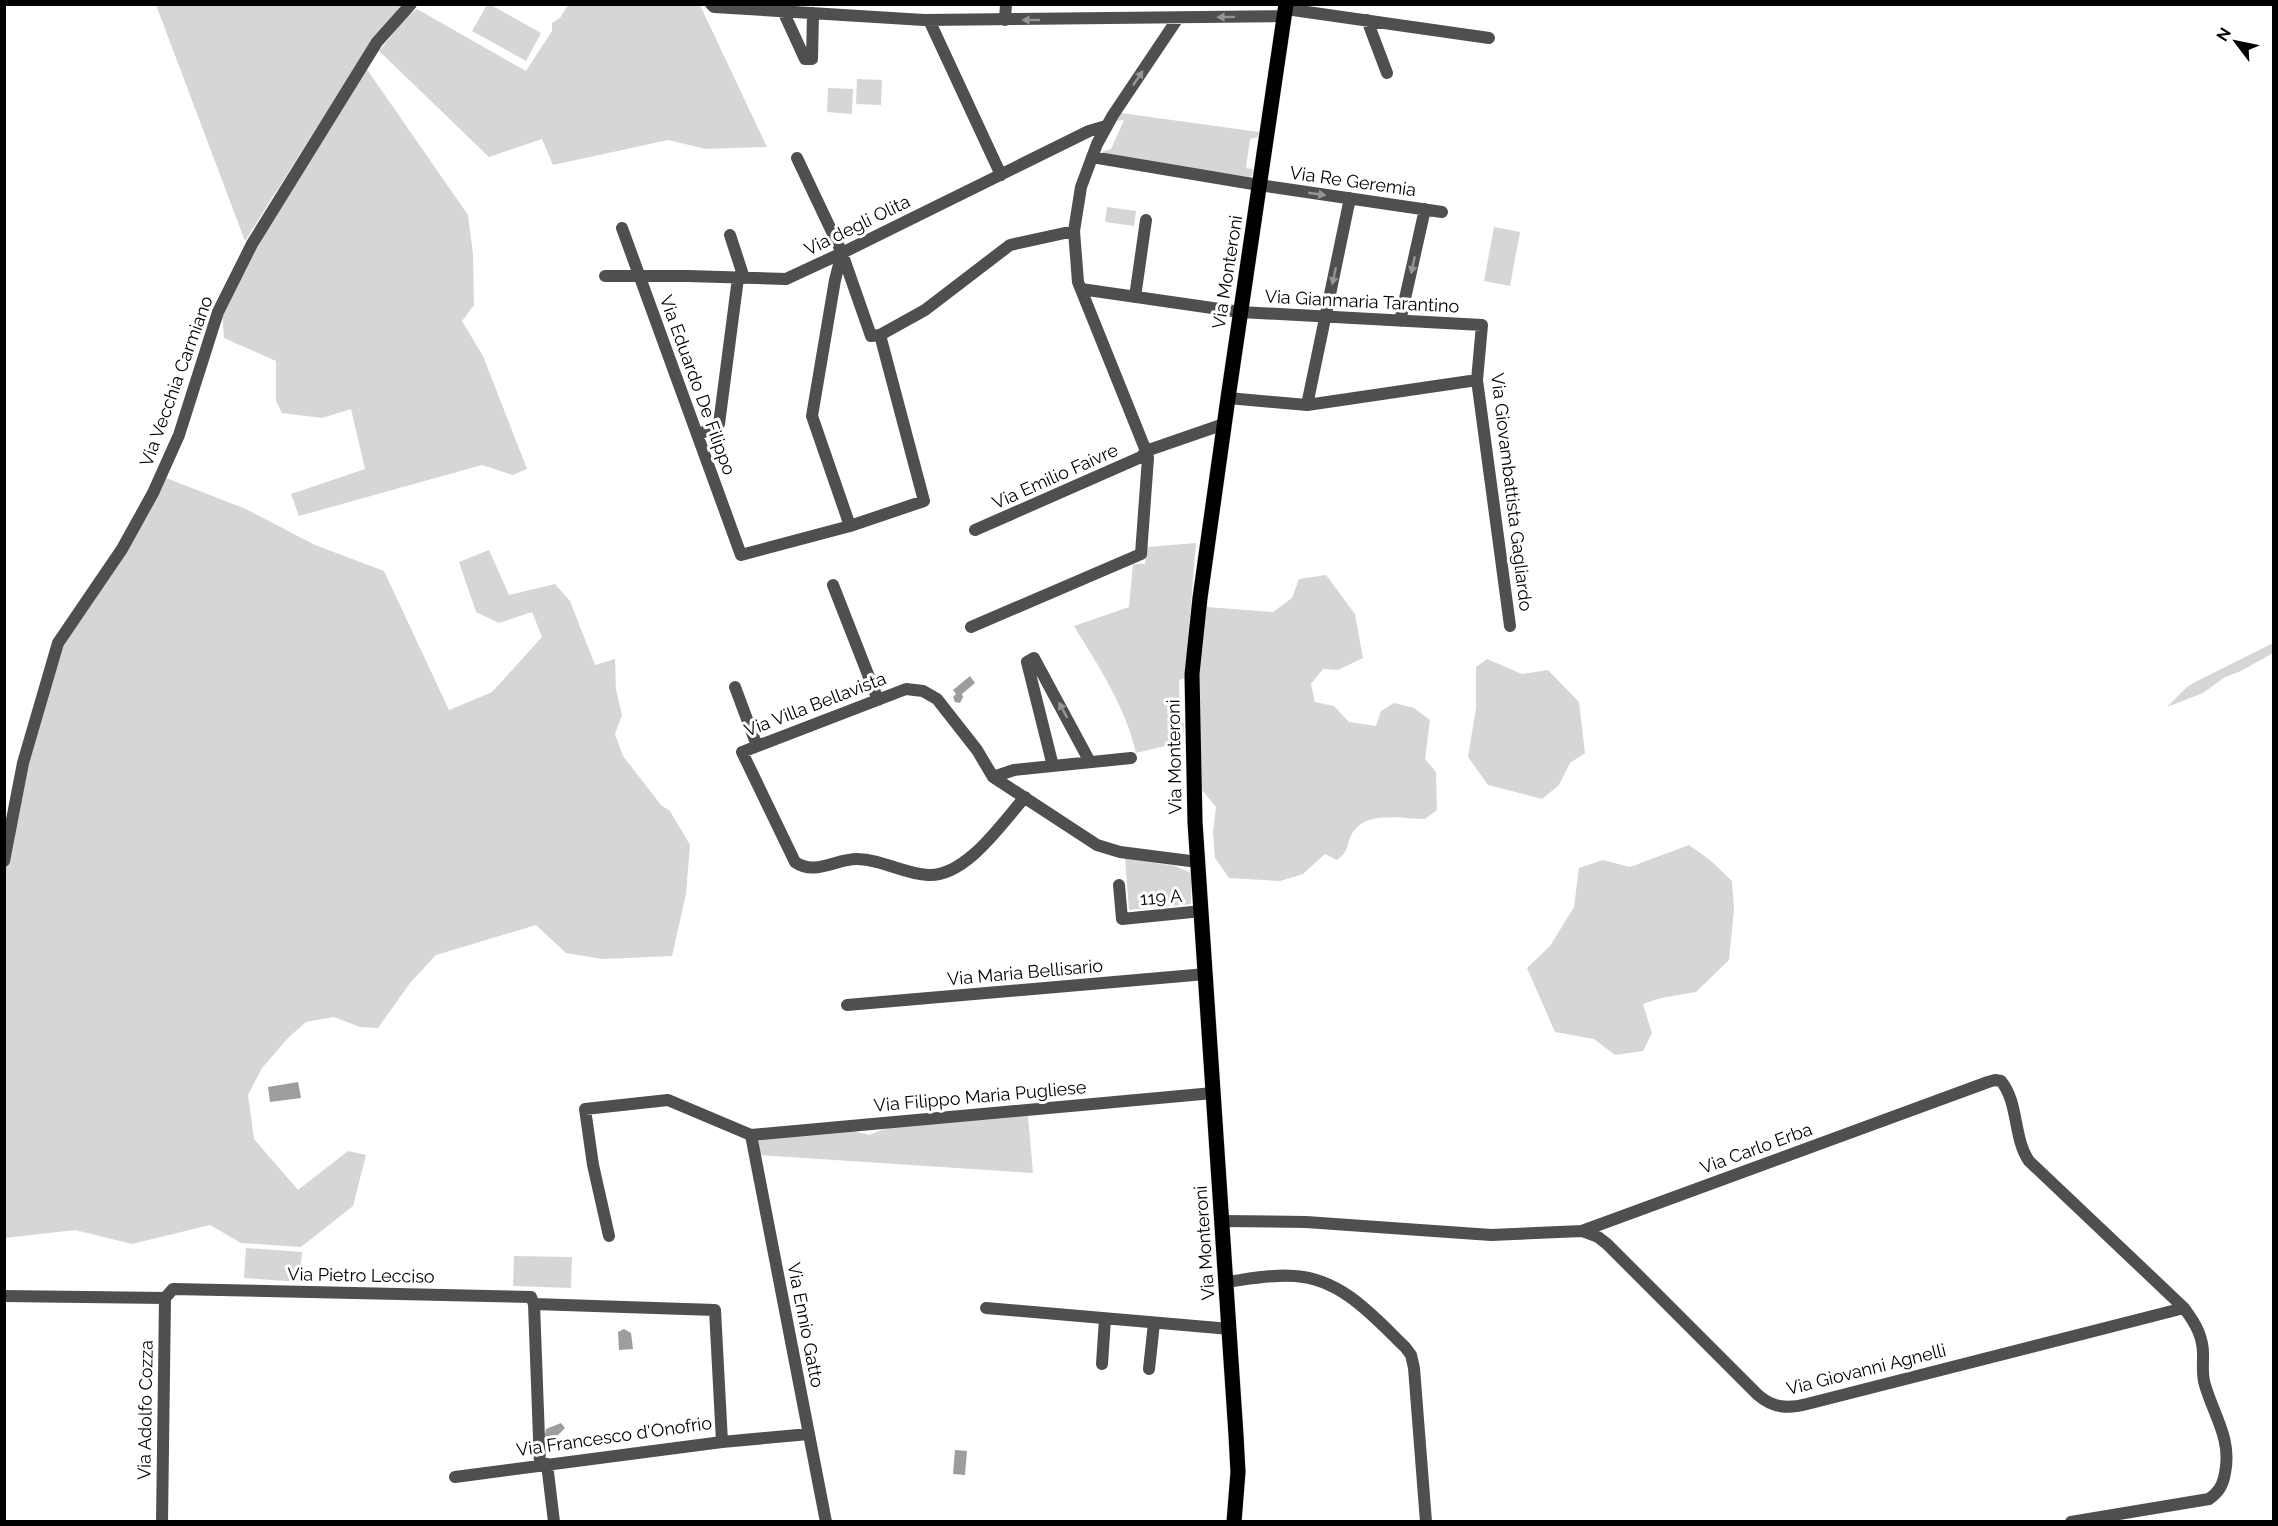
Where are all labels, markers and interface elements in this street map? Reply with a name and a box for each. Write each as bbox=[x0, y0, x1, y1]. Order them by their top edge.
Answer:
north arrow bbox=[2206, 12, 2266, 72]
one-way arrow bbox=[1217, 13, 1236, 22]
one-way arrow bbox=[1022, 15, 1041, 24]
text: N bbox=[2212, 24, 2235, 45]
one-way arrow bbox=[1132, 70, 1144, 86]
street label: Via Re Geremia bbox=[1288, 162, 1418, 200]
one-way arrow bbox=[1308, 189, 1327, 198]
street label: Via degli Olita bbox=[801, 190, 913, 260]
street label: Via Monteroni bbox=[1208, 214, 1246, 330]
one-way arrow bbox=[1408, 256, 1417, 275]
one-way arrow bbox=[1329, 267, 1338, 286]
street label: Via Gianmaria Tarantino bbox=[1264, 285, 1460, 317]
street label: Via Eduardo De Filippo bbox=[656, 292, 740, 478]
street label: Via Vecchia Carmiano bbox=[135, 293, 217, 469]
street label: Via Giovambattista Gagliardo bbox=[1487, 372, 1537, 613]
street label: Via Emilio Faivre bbox=[989, 439, 1121, 513]
street label: Via Villa Bellavista bbox=[741, 667, 889, 741]
street label: Via Monteroni bbox=[1162, 699, 1186, 815]
one-way arrow bbox=[1058, 702, 1068, 719]
street label: 119 A bbox=[1139, 885, 1183, 909]
street label: Via Maria Bellisario bbox=[946, 955, 1104, 989]
street label: Via Filippo Maria Pugliese bbox=[873, 1076, 1088, 1116]
street label: Via Carlo Erba bbox=[1697, 1118, 1815, 1178]
street label: Via Monteroni bbox=[1190, 1185, 1218, 1301]
street label: Via Ennio Gatto bbox=[784, 1261, 828, 1390]
street label: Via Pietro Lecciso bbox=[287, 1263, 435, 1287]
street label: Via Giovanni Agnelli bbox=[1784, 1339, 1948, 1399]
street label: Via Adolfo Cozza bbox=[133, 1340, 157, 1480]
street label: Via Francesco d'Onofrio bbox=[515, 1412, 713, 1460]

